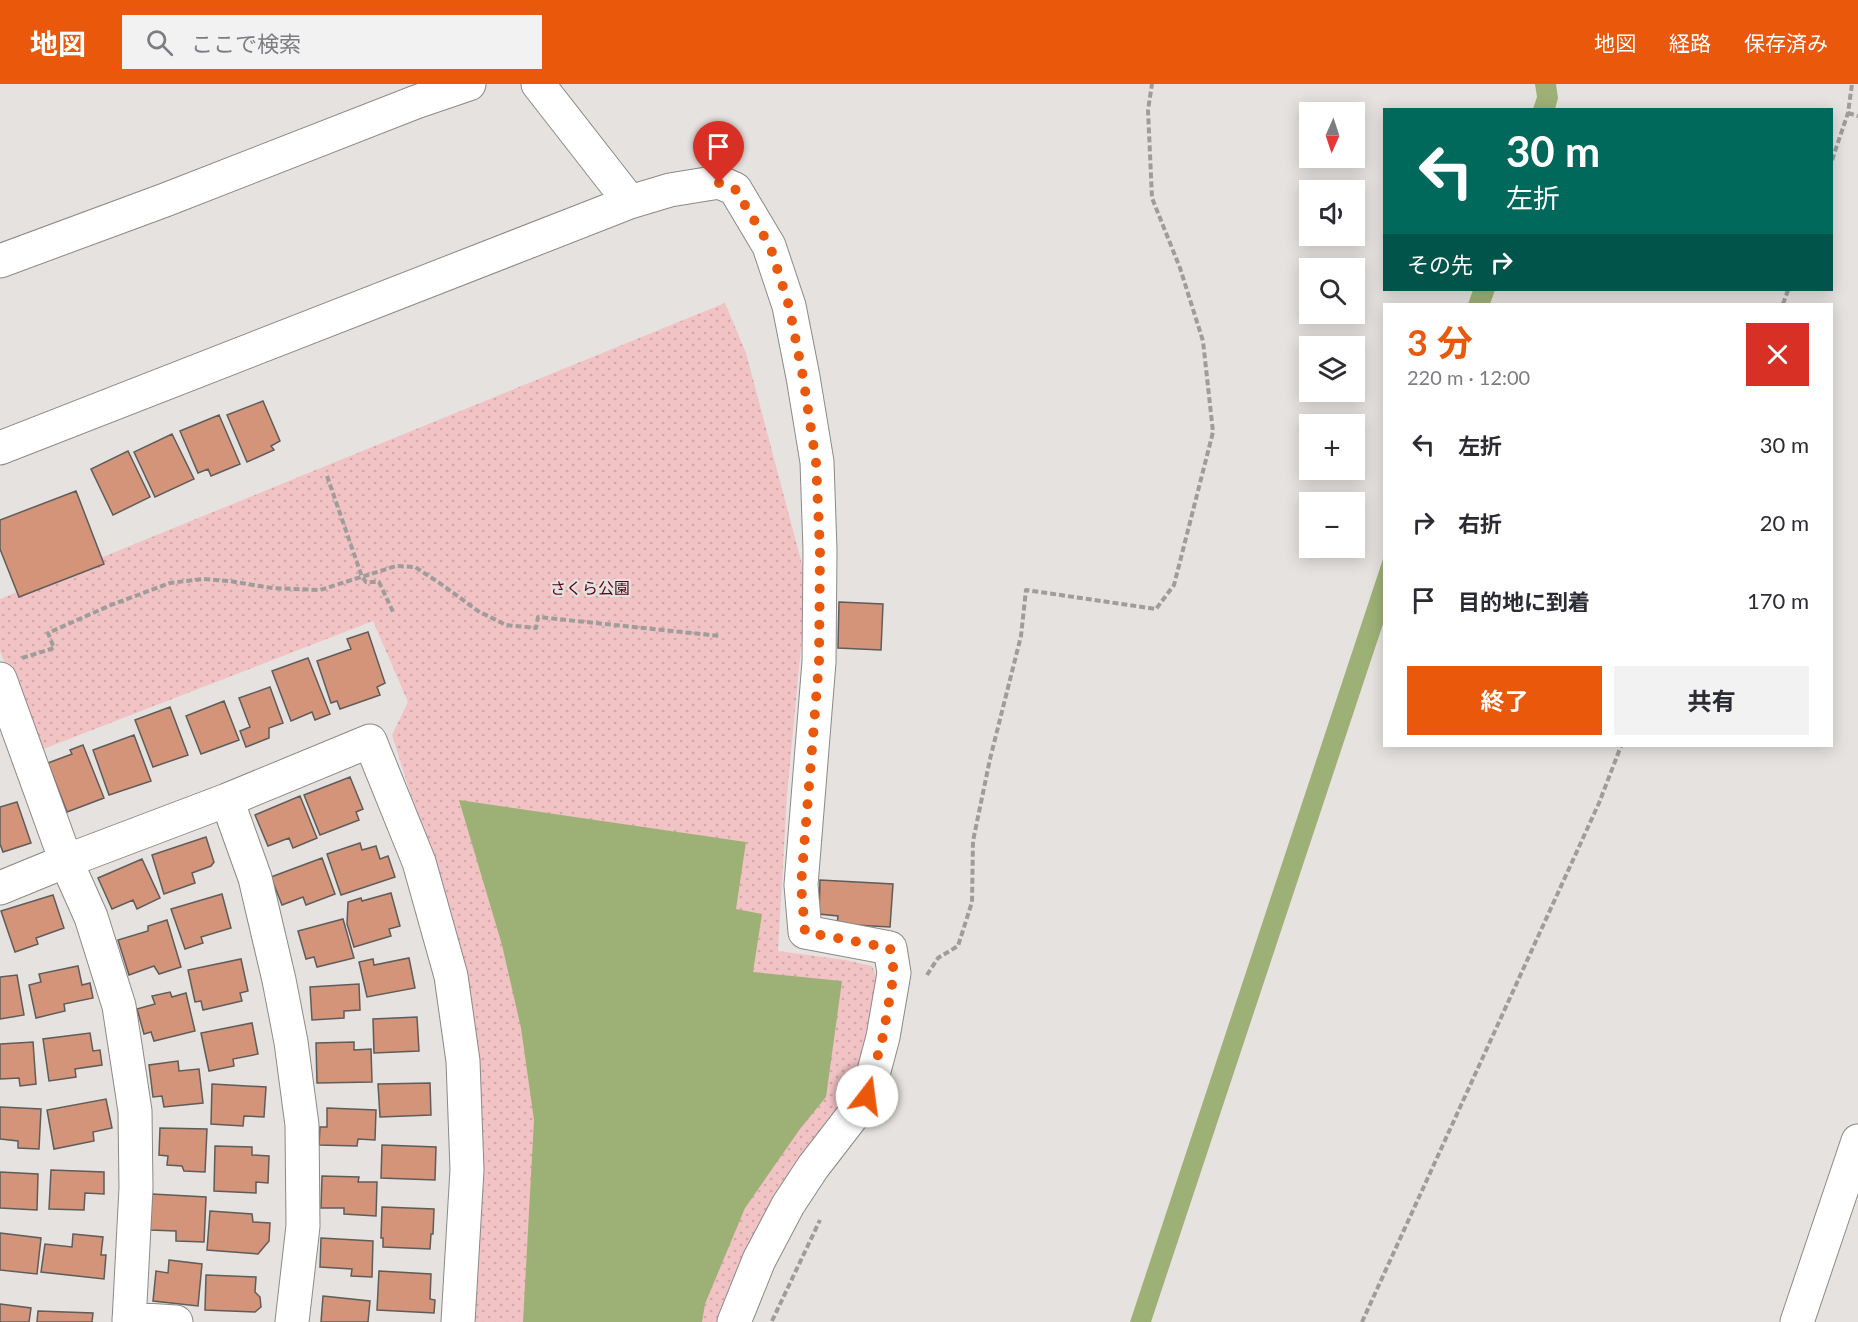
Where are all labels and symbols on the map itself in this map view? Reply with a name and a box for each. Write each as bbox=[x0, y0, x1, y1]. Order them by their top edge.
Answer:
north arrow bbox=[1299, 102, 1365, 168]
pin bbox=[693, 121, 744, 183]
park label: さくら公園 bbox=[550, 578, 630, 597]
position arrow bbox=[835, 1064, 899, 1128]

